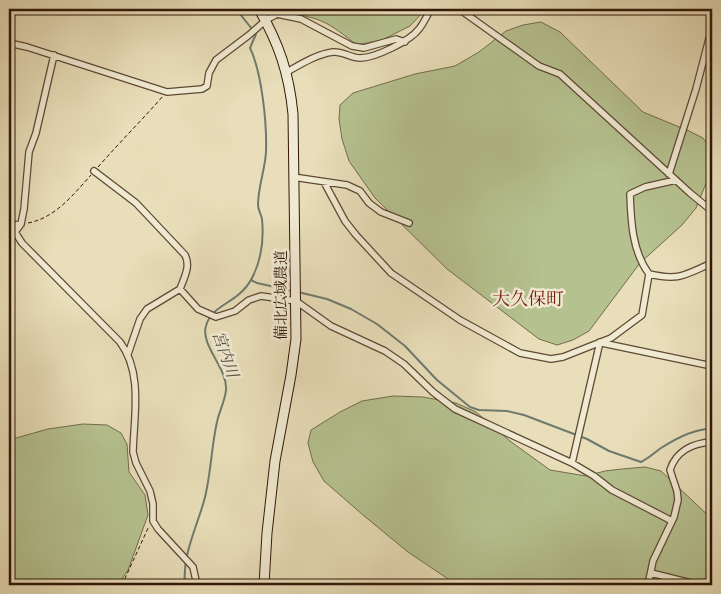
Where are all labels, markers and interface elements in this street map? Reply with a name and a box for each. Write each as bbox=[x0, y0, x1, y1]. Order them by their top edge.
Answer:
street label: 備北広域農道 bbox=[271, 250, 290, 340]
district label: 大久保町 bbox=[492, 288, 564, 310]
water label: 宮内川 bbox=[209, 328, 244, 382]

